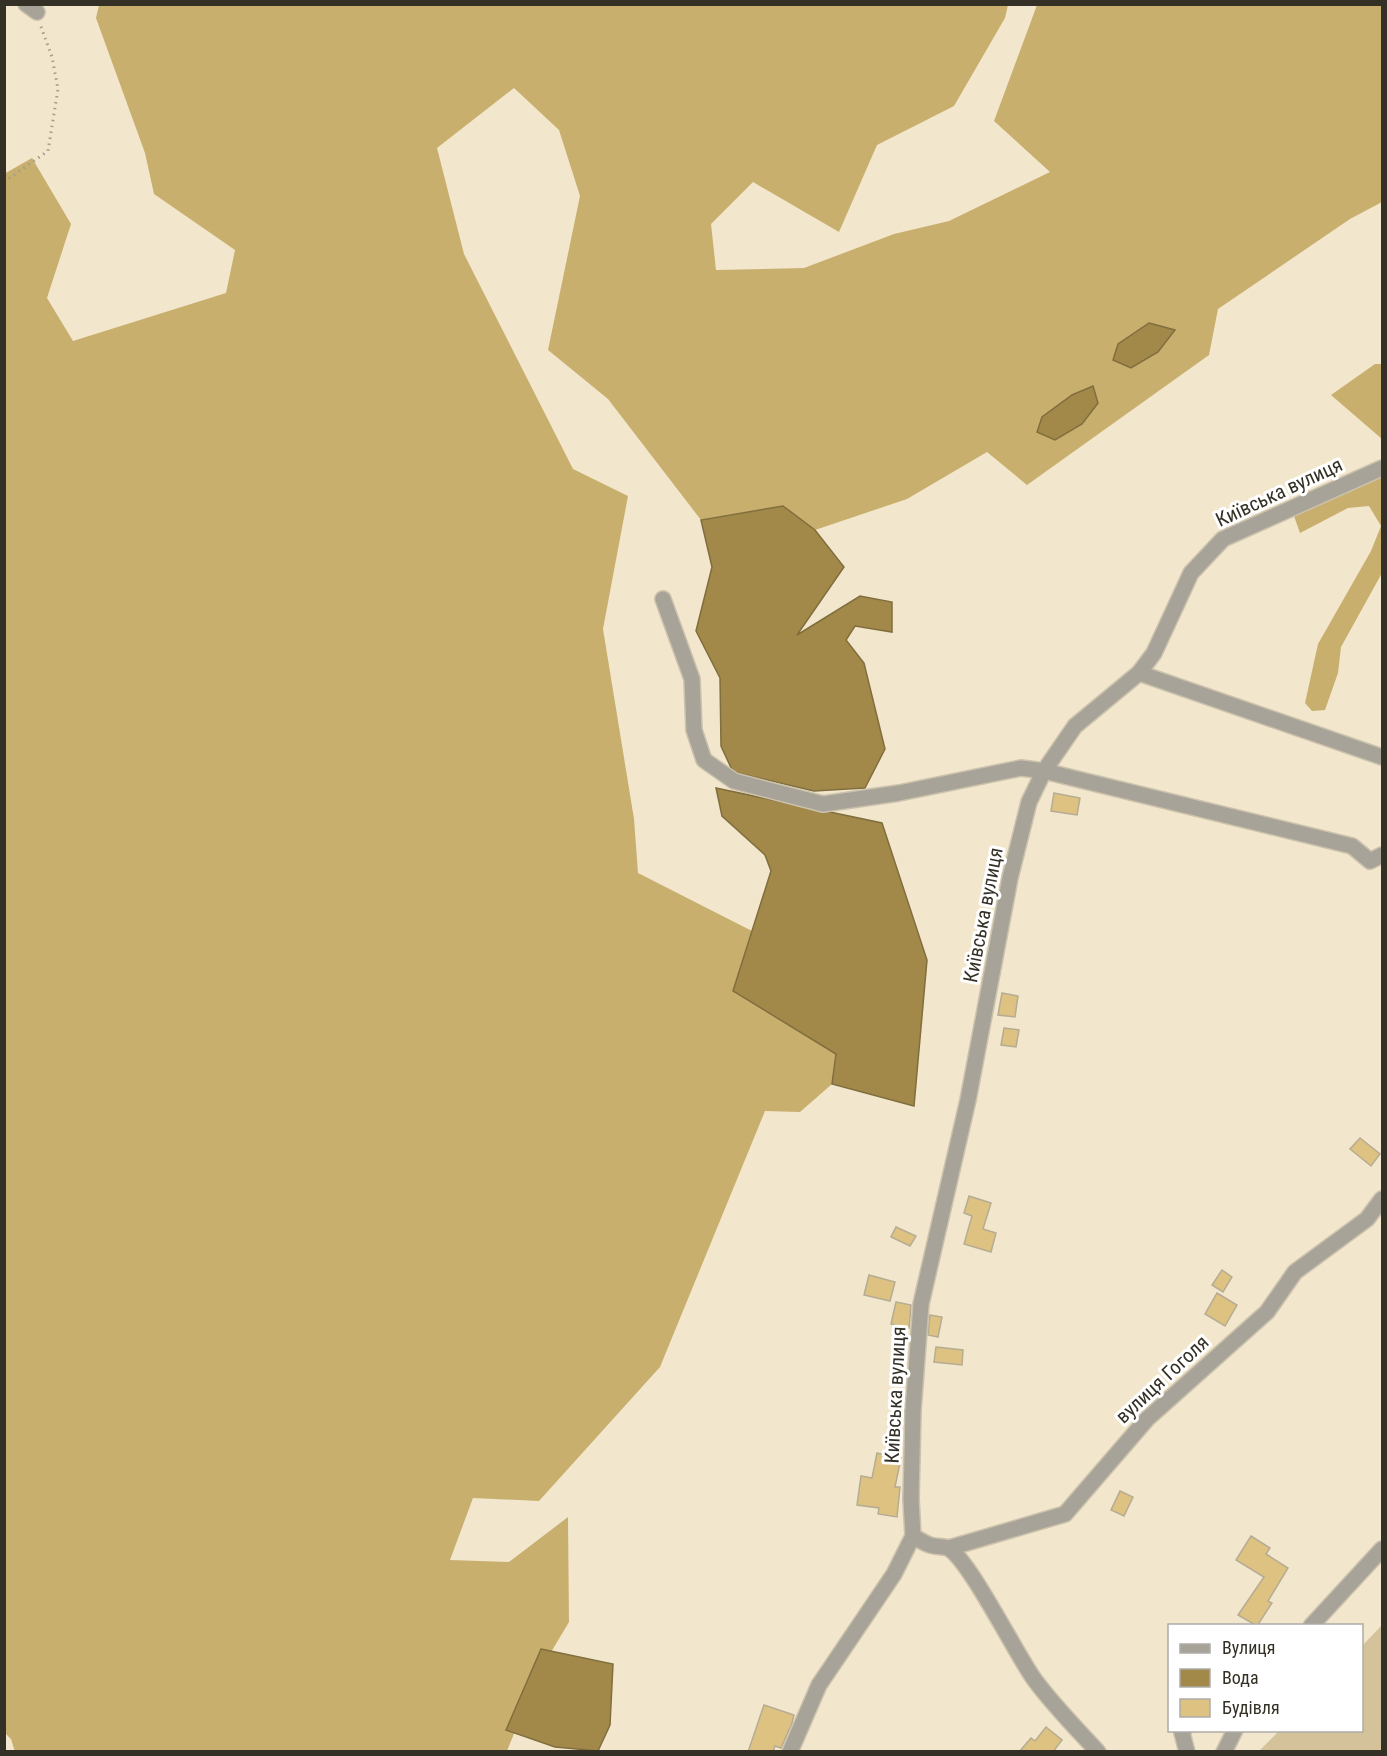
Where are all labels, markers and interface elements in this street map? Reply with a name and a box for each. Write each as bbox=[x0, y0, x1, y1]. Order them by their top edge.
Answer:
street label: Київська вулиця bbox=[1212, 452, 1346, 532]
street label: Київська вулиця bbox=[958, 845, 1008, 985]
street label: Київська вулиця bbox=[879, 1326, 911, 1464]
street label: вулиця Гоголя bbox=[1111, 1330, 1213, 1428]
legend bbox=[1168, 1624, 1363, 1732]
text: Вулиця bbox=[1222, 1637, 1276, 1658]
text: Вода bbox=[1222, 1667, 1259, 1688]
text: Будівля bbox=[1222, 1697, 1280, 1718]

